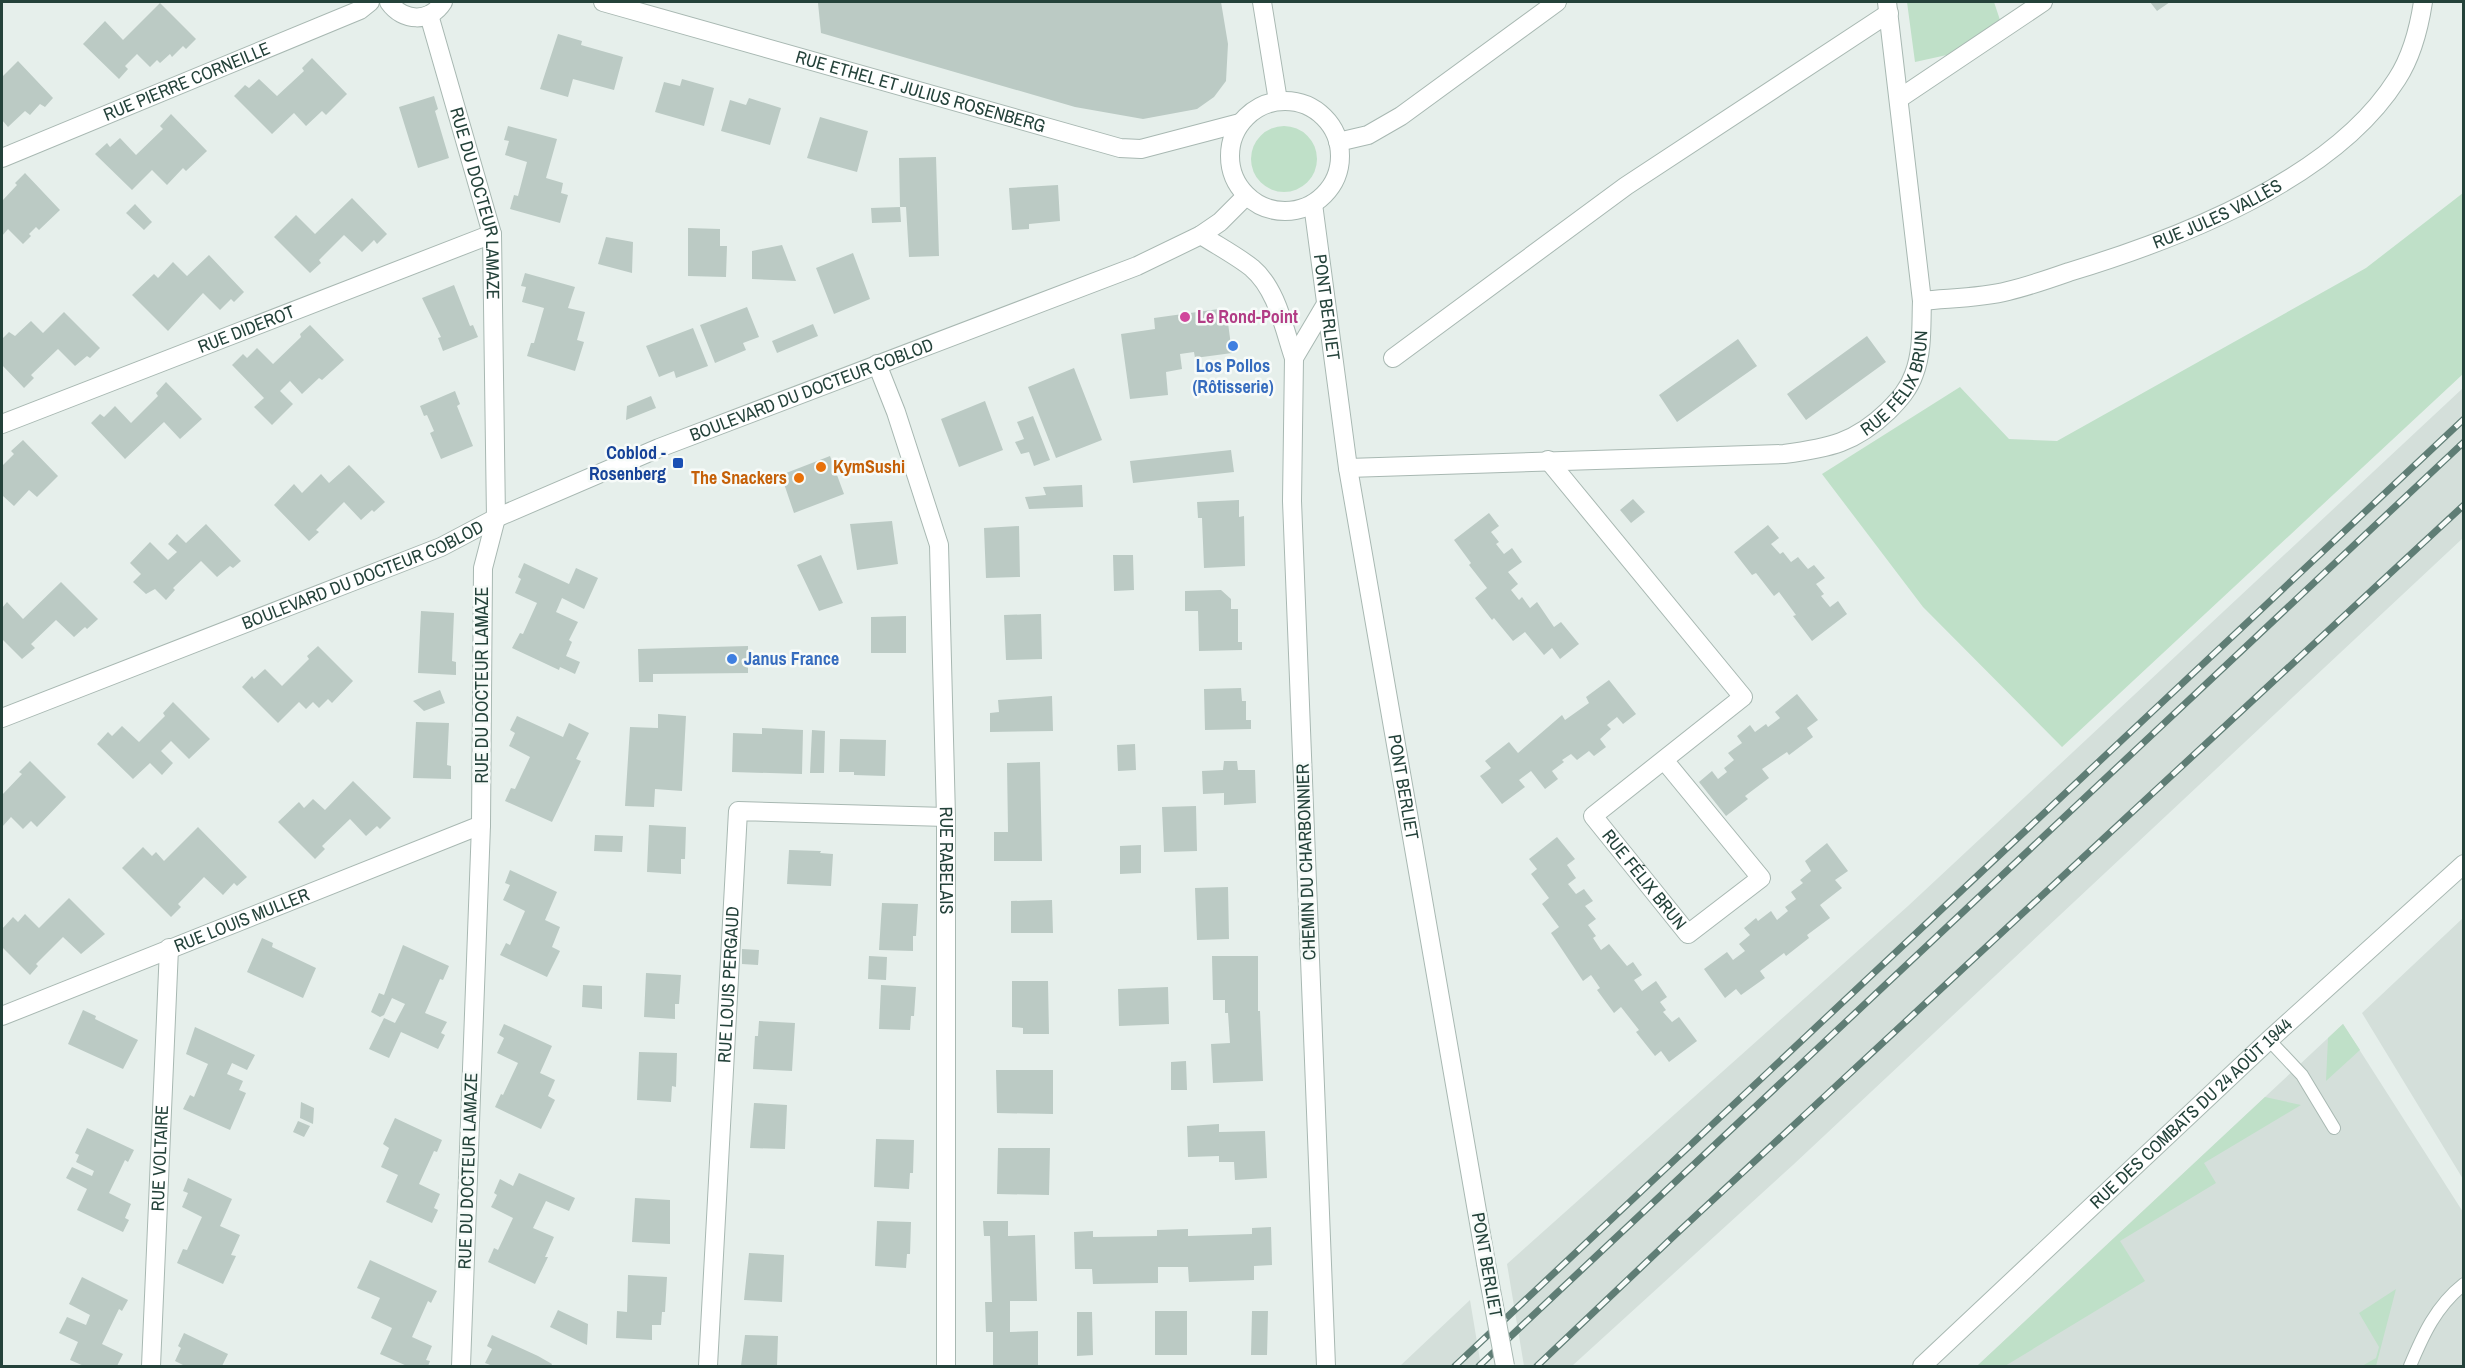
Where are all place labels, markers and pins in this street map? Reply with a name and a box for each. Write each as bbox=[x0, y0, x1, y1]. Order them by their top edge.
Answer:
place label: Le Rond-Point bbox=[1197, 304, 1298, 329]
marker: Le Rond-Point bbox=[1178, 310, 1192, 324]
marker: Los Pollos (Rôtisserie) bbox=[1226, 339, 1240, 353]
place label: Los Pollos (Rôtisserie) bbox=[1192, 353, 1274, 399]
place label: Coblod - Rosenberg bbox=[589, 440, 666, 486]
place label: KymSushi bbox=[833, 454, 905, 479]
marker: Coblod - Rosenberg bbox=[671, 456, 685, 470]
marker: KymSushi bbox=[814, 460, 828, 474]
place label: The Snackers bbox=[691, 465, 787, 490]
marker: The Snackers bbox=[792, 471, 806, 485]
place label: Janus France bbox=[744, 646, 839, 671]
marker: Janus France bbox=[725, 652, 739, 666]

